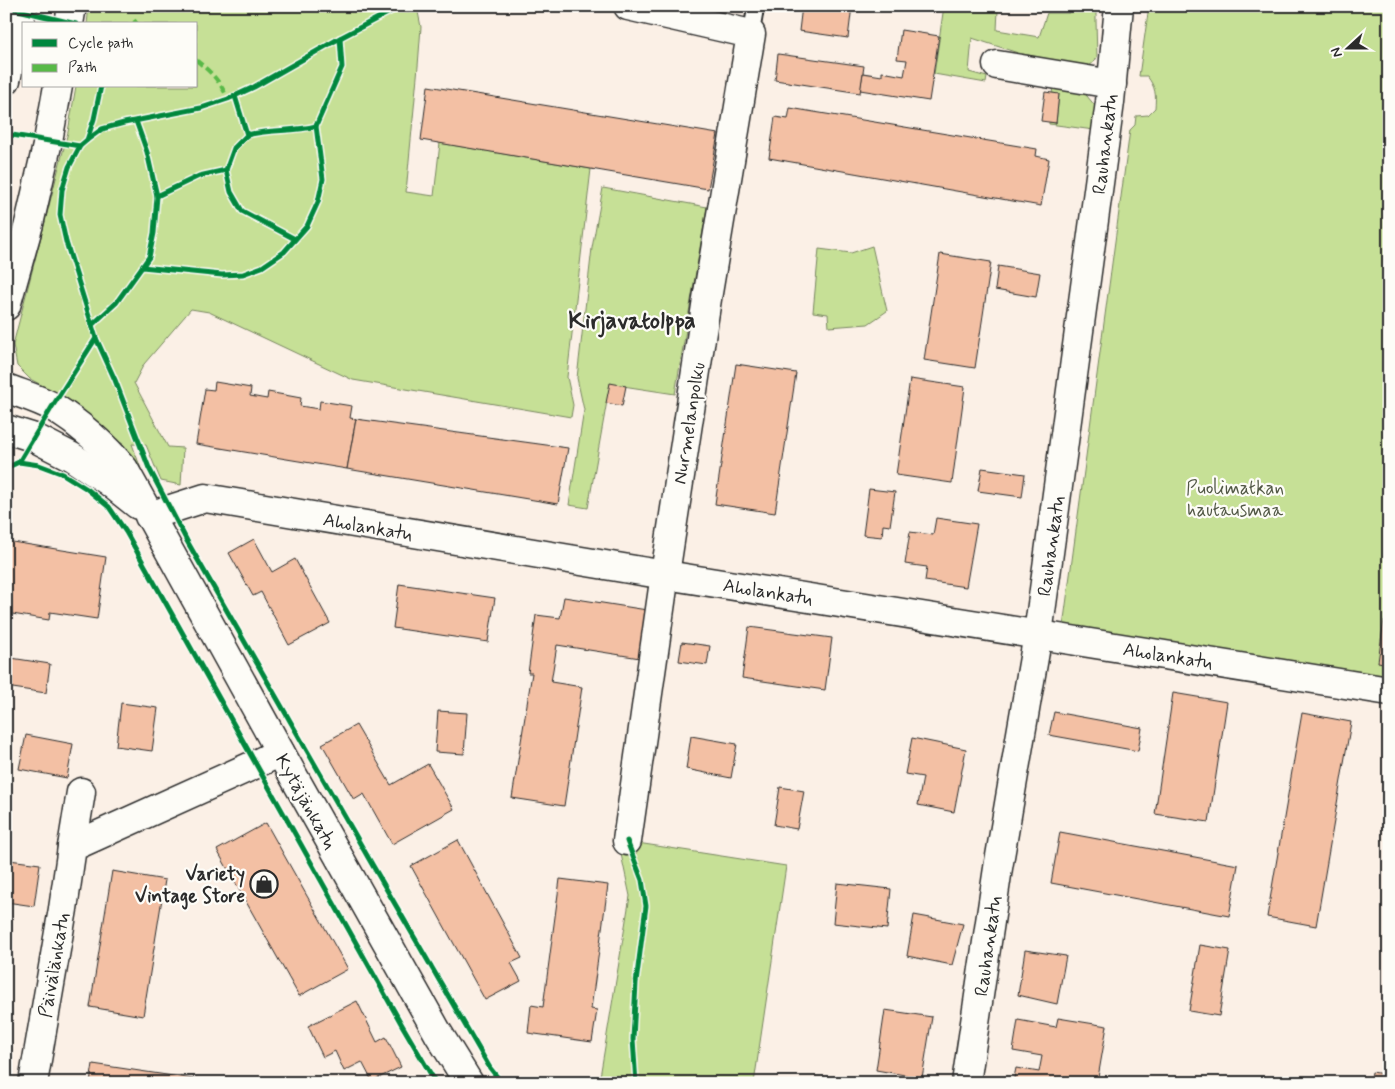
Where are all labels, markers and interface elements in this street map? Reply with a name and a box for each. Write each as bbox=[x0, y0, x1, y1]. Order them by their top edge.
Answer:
legend bbox=[22, 22, 198, 88]
north arrow bbox=[1322, 22, 1372, 72]
text: Cycle path bbox=[68, 34, 133, 54]
text: N bbox=[1327, 45, 1347, 60]
text: Path bbox=[68, 58, 97, 78]
street label: Rauhankatu bbox=[1087, 93, 1124, 196]
district label: Kirjavatolppa bbox=[568, 306, 696, 338]
street label: Nurmelanpolku bbox=[668, 360, 711, 486]
park label: Puolimatkan hautausmaa bbox=[1186, 476, 1284, 523]
street label: Rauhankatu bbox=[1032, 494, 1071, 598]
street label: Aholankatu bbox=[321, 507, 415, 548]
street label: Aholankatu bbox=[721, 573, 814, 612]
street label: Aholankatu bbox=[1121, 637, 1214, 676]
street label: Kytäjänkatu bbox=[269, 749, 342, 854]
place label: Variety Vintage Store bbox=[135, 862, 245, 910]
shop icon: Variety Vintage Store bbox=[249, 869, 279, 899]
street label: Rauhankatu bbox=[969, 894, 1008, 998]
street label: Päivälänkatu bbox=[33, 911, 76, 1020]

